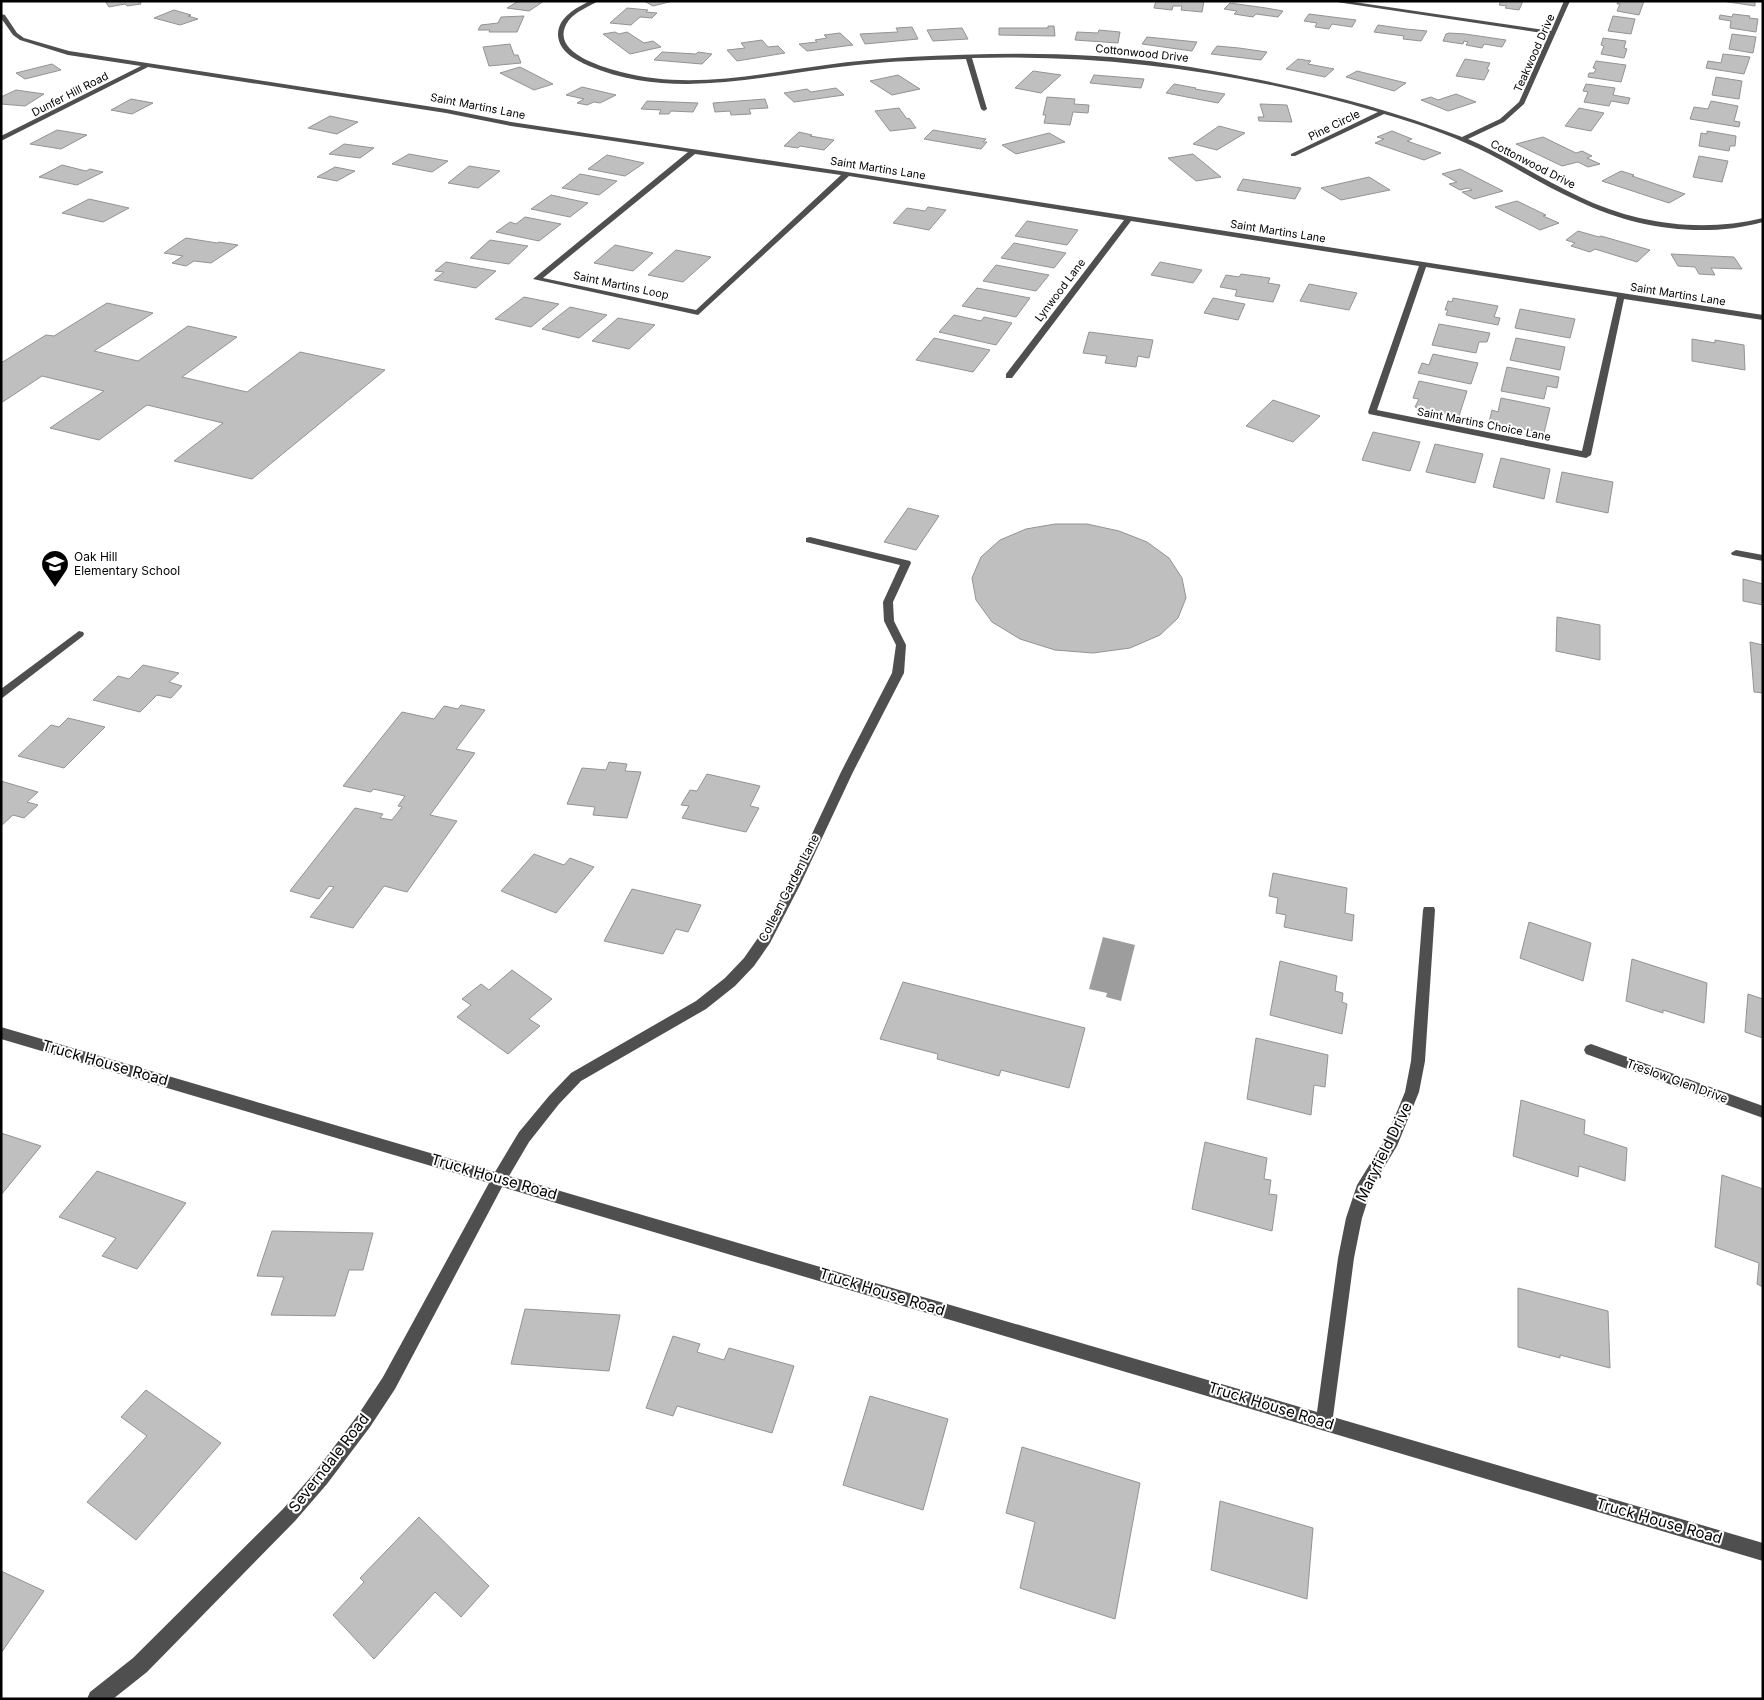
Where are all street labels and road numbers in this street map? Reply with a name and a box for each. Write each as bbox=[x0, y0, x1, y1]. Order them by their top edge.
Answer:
street label: Teakwood Drive bbox=[1510, 12, 1558, 94]
street label: Cottonwood Drive bbox=[1095, 41, 1189, 65]
street label: Dunfer Hill Road bbox=[29, 69, 111, 119]
street label: Saint Martins Lane bbox=[429, 90, 527, 122]
street label: Pine Circle bbox=[1306, 106, 1362, 144]
street label: Cottonwood Drive bbox=[1488, 136, 1578, 192]
street label: Saint Martins Lane bbox=[829, 154, 927, 182]
street label: Saint Martins Lane bbox=[1229, 217, 1327, 245]
street label: Lynwood Lane bbox=[1032, 256, 1088, 324]
street label: Saint Martins Loop bbox=[572, 268, 670, 302]
street label: Saint Martins Lane bbox=[1629, 280, 1727, 308]
street label: Saint Martins Choice Lane bbox=[1416, 404, 1552, 444]
street label: Colleen Garden Lane bbox=[755, 831, 822, 944]
street label: Truck House Road bbox=[40, 1035, 170, 1090]
street label: Treslow Glen Drive bbox=[1624, 1055, 1730, 1106]
street label: Maryfield Drive bbox=[1351, 1099, 1416, 1205]
street label: Truck House Road bbox=[429, 1149, 559, 1204]
street label: Truck House Road bbox=[817, 1263, 947, 1320]
street label: Truck House Road bbox=[1206, 1377, 1336, 1434]
street label: Severndale Road bbox=[284, 1410, 373, 1516]
street label: Truck House Road bbox=[1594, 1493, 1724, 1548]

